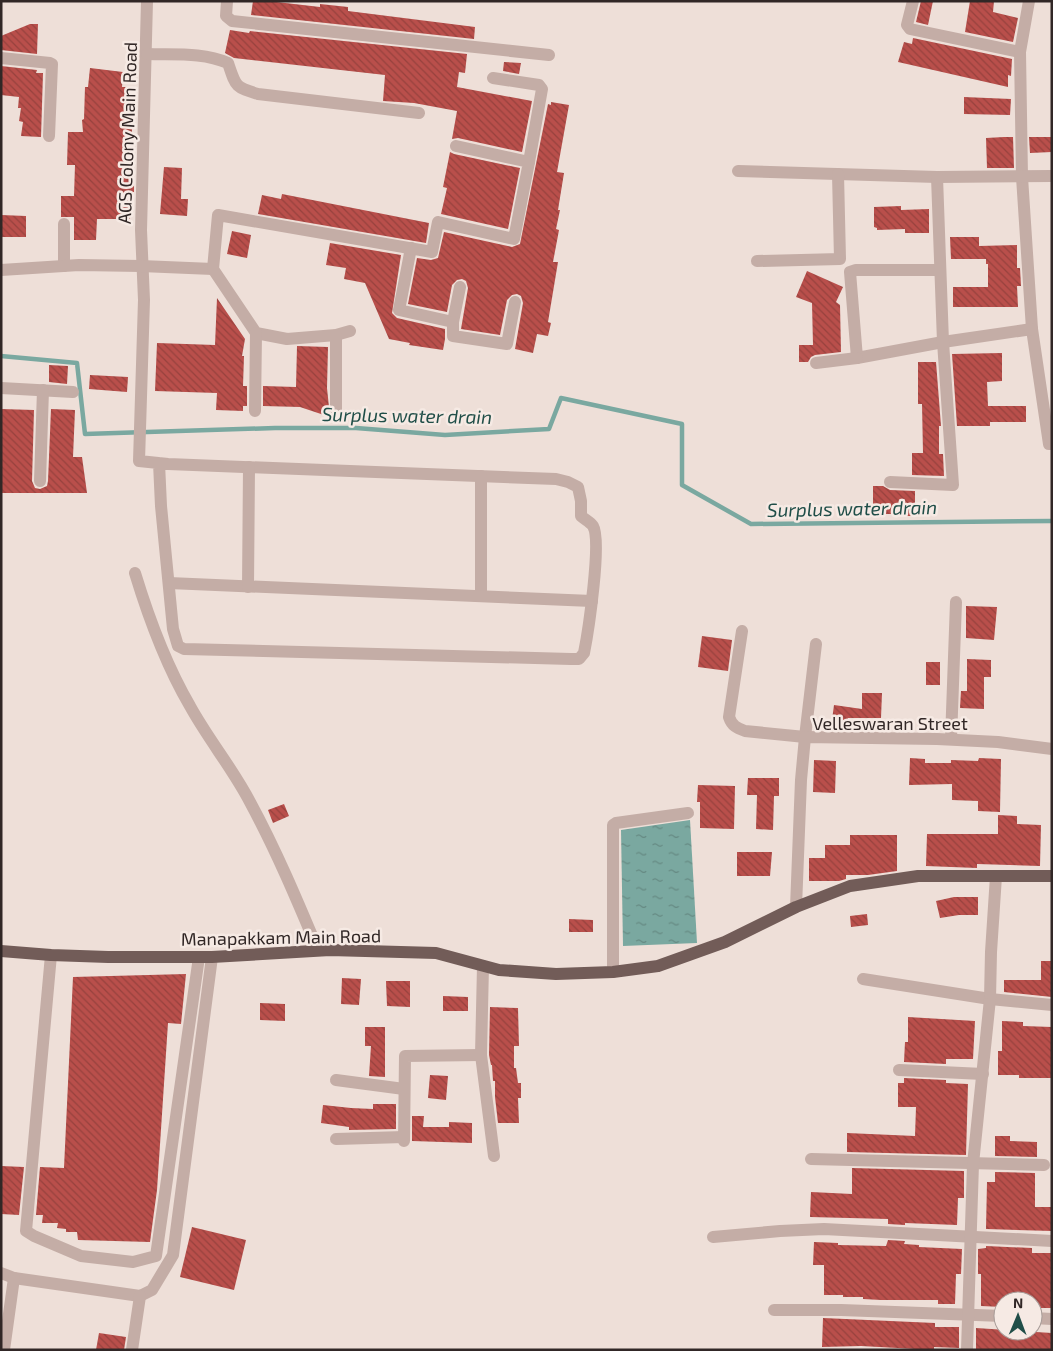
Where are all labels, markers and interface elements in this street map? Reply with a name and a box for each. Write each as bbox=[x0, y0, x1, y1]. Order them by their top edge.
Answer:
street label: AGS Colony Main Road bbox=[113, 42, 141, 224]
water label: Surplus water drain bbox=[322, 402, 492, 428]
water label: Surplus water drain bbox=[767, 495, 937, 521]
street label: Velleswaran Street bbox=[812, 712, 968, 734]
street label: Manapakkam Main Road bbox=[181, 924, 381, 950]
north arrow bbox=[993, 1291, 1043, 1341]
text: N bbox=[1013, 1294, 1023, 1311]

